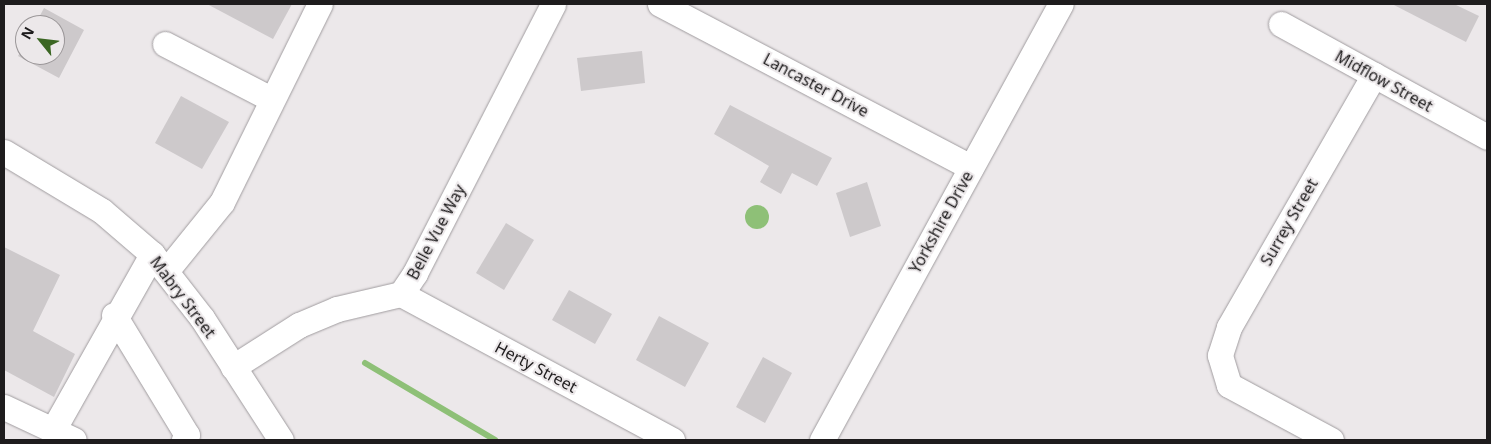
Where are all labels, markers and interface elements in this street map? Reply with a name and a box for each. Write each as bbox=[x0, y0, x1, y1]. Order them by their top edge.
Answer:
north arrow bbox=[15, 15, 65, 65]
text: N bbox=[16, 23, 38, 43]
street label: Midflow Street bbox=[1332, 46, 1436, 116]
street label: Lancaster Drive bbox=[760, 49, 872, 121]
street label: Yorkshire Drive bbox=[905, 168, 977, 276]
street label: Surrey Street bbox=[1256, 175, 1322, 269]
street label: Belle Vue Way bbox=[403, 181, 469, 283]
street label: Mabry Street bbox=[146, 253, 220, 341]
street label: Herty Street bbox=[492, 337, 580, 397]

